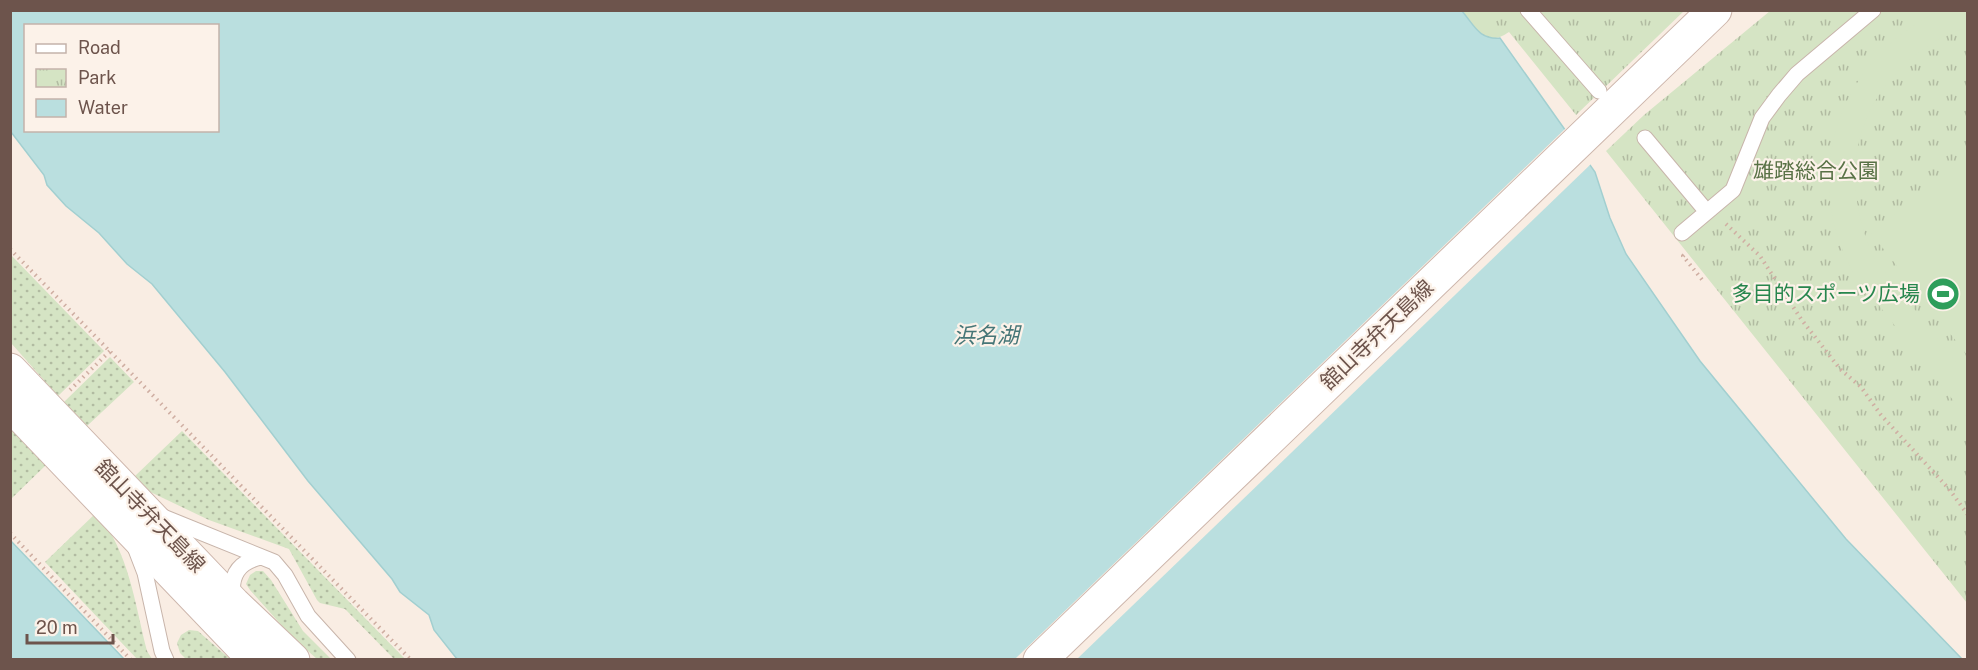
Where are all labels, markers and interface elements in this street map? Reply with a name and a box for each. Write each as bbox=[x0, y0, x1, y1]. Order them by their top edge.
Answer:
legend bbox=[24, 24, 219, 132]
text: Road bbox=[78, 37, 121, 58]
text: Park bbox=[78, 67, 116, 88]
text: Water bbox=[78, 97, 128, 118]
park label: 雄踏総合公園 bbox=[1753, 158, 1879, 183]
street label: 舘山寺弁天島線 bbox=[1315, 275, 1438, 395]
sports icon: 多目的スポーツ広場 bbox=[1925, 276, 1961, 312]
place label: 多目的スポーツ広場 bbox=[1731, 281, 1920, 306]
water label: 浜名湖 bbox=[953, 322, 1022, 348]
street label: 舘山寺弁天島線 bbox=[90, 454, 210, 577]
scale bar bbox=[27, 607, 112, 645]
text: 20 m bbox=[36, 617, 78, 638]

